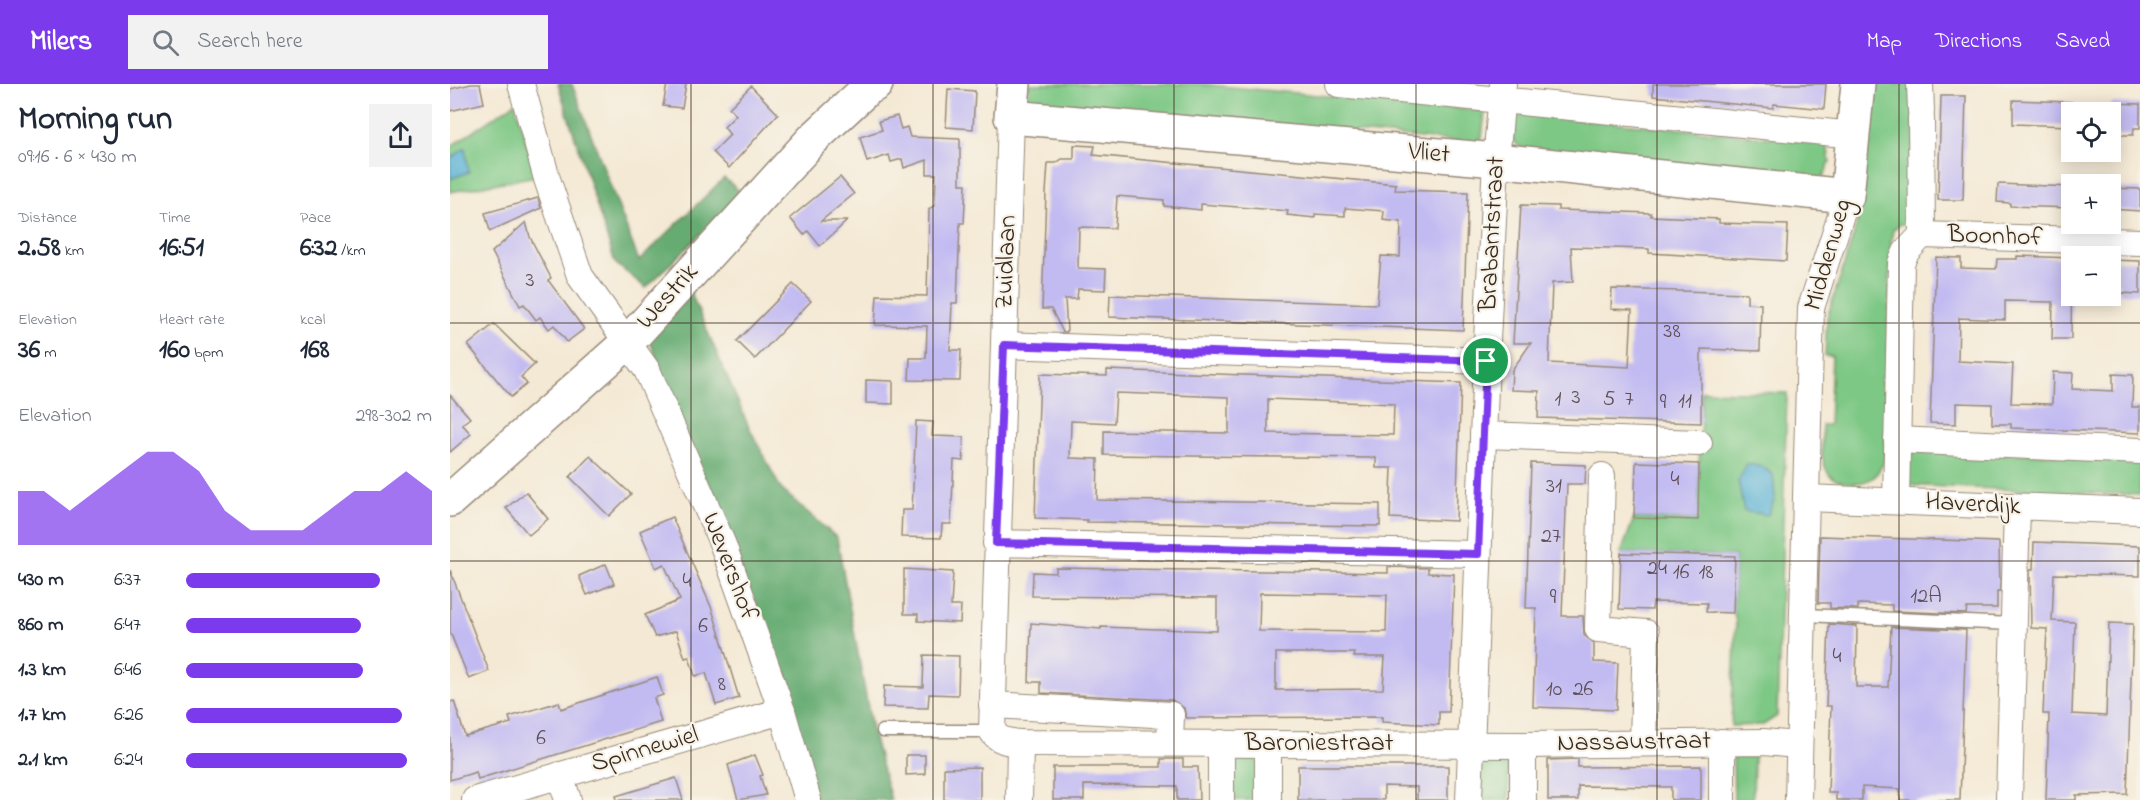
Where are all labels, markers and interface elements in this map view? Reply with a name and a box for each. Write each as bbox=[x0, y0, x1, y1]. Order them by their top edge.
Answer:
search box bbox=[128, 15, 548, 69]
text: Milers bbox=[30, 22, 92, 63]
icon: search bbox=[149, 26, 182, 59]
text: Search here bbox=[197, 26, 303, 58]
text: Map bbox=[1866, 27, 1902, 57]
text: Directions bbox=[1935, 27, 2022, 57]
text: Saved bbox=[2055, 27, 2110, 57]
text: Morning run bbox=[18, 96, 172, 144]
map controls bbox=[2061, 102, 2121, 306]
button: locate bbox=[2061, 102, 2121, 162]
button: share bbox=[369, 104, 432, 167]
street label: Vliet bbox=[1406, 133, 1452, 175]
text: 09:16 · 6 × 430 m bbox=[18, 143, 137, 172]
street label: Brabantstraat bbox=[1470, 155, 1516, 314]
button: + bbox=[2061, 174, 2121, 234]
street label: Middenweg bbox=[1795, 195, 1863, 315]
text: Distance bbox=[18, 206, 77, 230]
text: Time bbox=[159, 206, 191, 230]
text: Pace bbox=[300, 206, 331, 230]
street label: Zuidlaan bbox=[986, 214, 1028, 310]
street label: Boonhof bbox=[1946, 216, 2044, 258]
text: 2.58 bbox=[18, 230, 61, 268]
text: 16:51 bbox=[159, 230, 204, 268]
text: 6:32 bbox=[300, 230, 337, 268]
text: km bbox=[61, 239, 84, 263]
text: /km bbox=[337, 239, 366, 263]
button: − bbox=[2061, 246, 2121, 306]
street label: Westrik bbox=[628, 255, 709, 339]
house number: 3 bbox=[525, 265, 535, 297]
text: Elevation bbox=[18, 308, 77, 332]
text: Heart rate bbox=[159, 308, 225, 332]
text: kcal bbox=[300, 308, 325, 332]
house number: 38 bbox=[1663, 316, 1681, 348]
text: 36 bbox=[18, 332, 40, 370]
text: 160 bbox=[159, 332, 190, 370]
text: 168 bbox=[300, 332, 329, 370]
pin bbox=[1460, 335, 1511, 386]
text: m bbox=[40, 341, 57, 365]
text: bpm bbox=[190, 341, 224, 365]
icon: arrive bbox=[1469, 344, 1502, 377]
house number: 3 bbox=[1571, 382, 1581, 414]
house number: 1 bbox=[1555, 384, 1562, 416]
house number: 5 bbox=[1603, 384, 1615, 416]
house number: 7 bbox=[1624, 384, 1634, 416]
house number: 11 bbox=[1678, 386, 1692, 418]
house number: 9 bbox=[1660, 387, 1667, 419]
text: Elevation bbox=[18, 402, 92, 431]
text: 298–302 m bbox=[355, 402, 432, 431]
house number: 4 bbox=[1670, 464, 1680, 496]
house number: 31 bbox=[1546, 471, 1562, 503]
street label: Haverdijk bbox=[1924, 484, 2022, 527]
street label: Wevershof bbox=[691, 507, 767, 628]
house number: 27 bbox=[1541, 521, 1561, 553]
house number: 24 bbox=[1647, 553, 1667, 585]
house number: 16 bbox=[1673, 557, 1690, 589]
house number: 18 bbox=[1698, 557, 1714, 589]
text: 430 m bbox=[18, 566, 64, 595]
text: 6:37 bbox=[114, 566, 141, 595]
house number: 4 bbox=[682, 566, 692, 598]
house number: 12A bbox=[1910, 581, 1942, 613]
house number: 9 bbox=[1550, 582, 1557, 614]
text: 860 m bbox=[18, 611, 63, 640]
text: 6:47 bbox=[114, 611, 141, 640]
house number: 6 bbox=[698, 611, 708, 643]
house number: 4 bbox=[1832, 641, 1842, 673]
text: 1.3 km bbox=[18, 656, 66, 685]
text: 6:46 bbox=[114, 656, 142, 685]
house number: 8 bbox=[718, 669, 726, 701]
house number: 10 bbox=[1546, 674, 1562, 706]
house number: 26 bbox=[1573, 674, 1594, 706]
text: 1.7 km bbox=[18, 701, 66, 730]
text: 6:26 bbox=[114, 701, 143, 730]
street label: Spinnewiel bbox=[587, 716, 703, 784]
house number: 6 bbox=[536, 723, 546, 755]
street label: Nassaustraat bbox=[1557, 723, 1711, 763]
street label: Baroniestraat bbox=[1243, 725, 1394, 763]
text: 2.1 km bbox=[18, 746, 68, 775]
text: 6:24 bbox=[114, 746, 143, 775]

